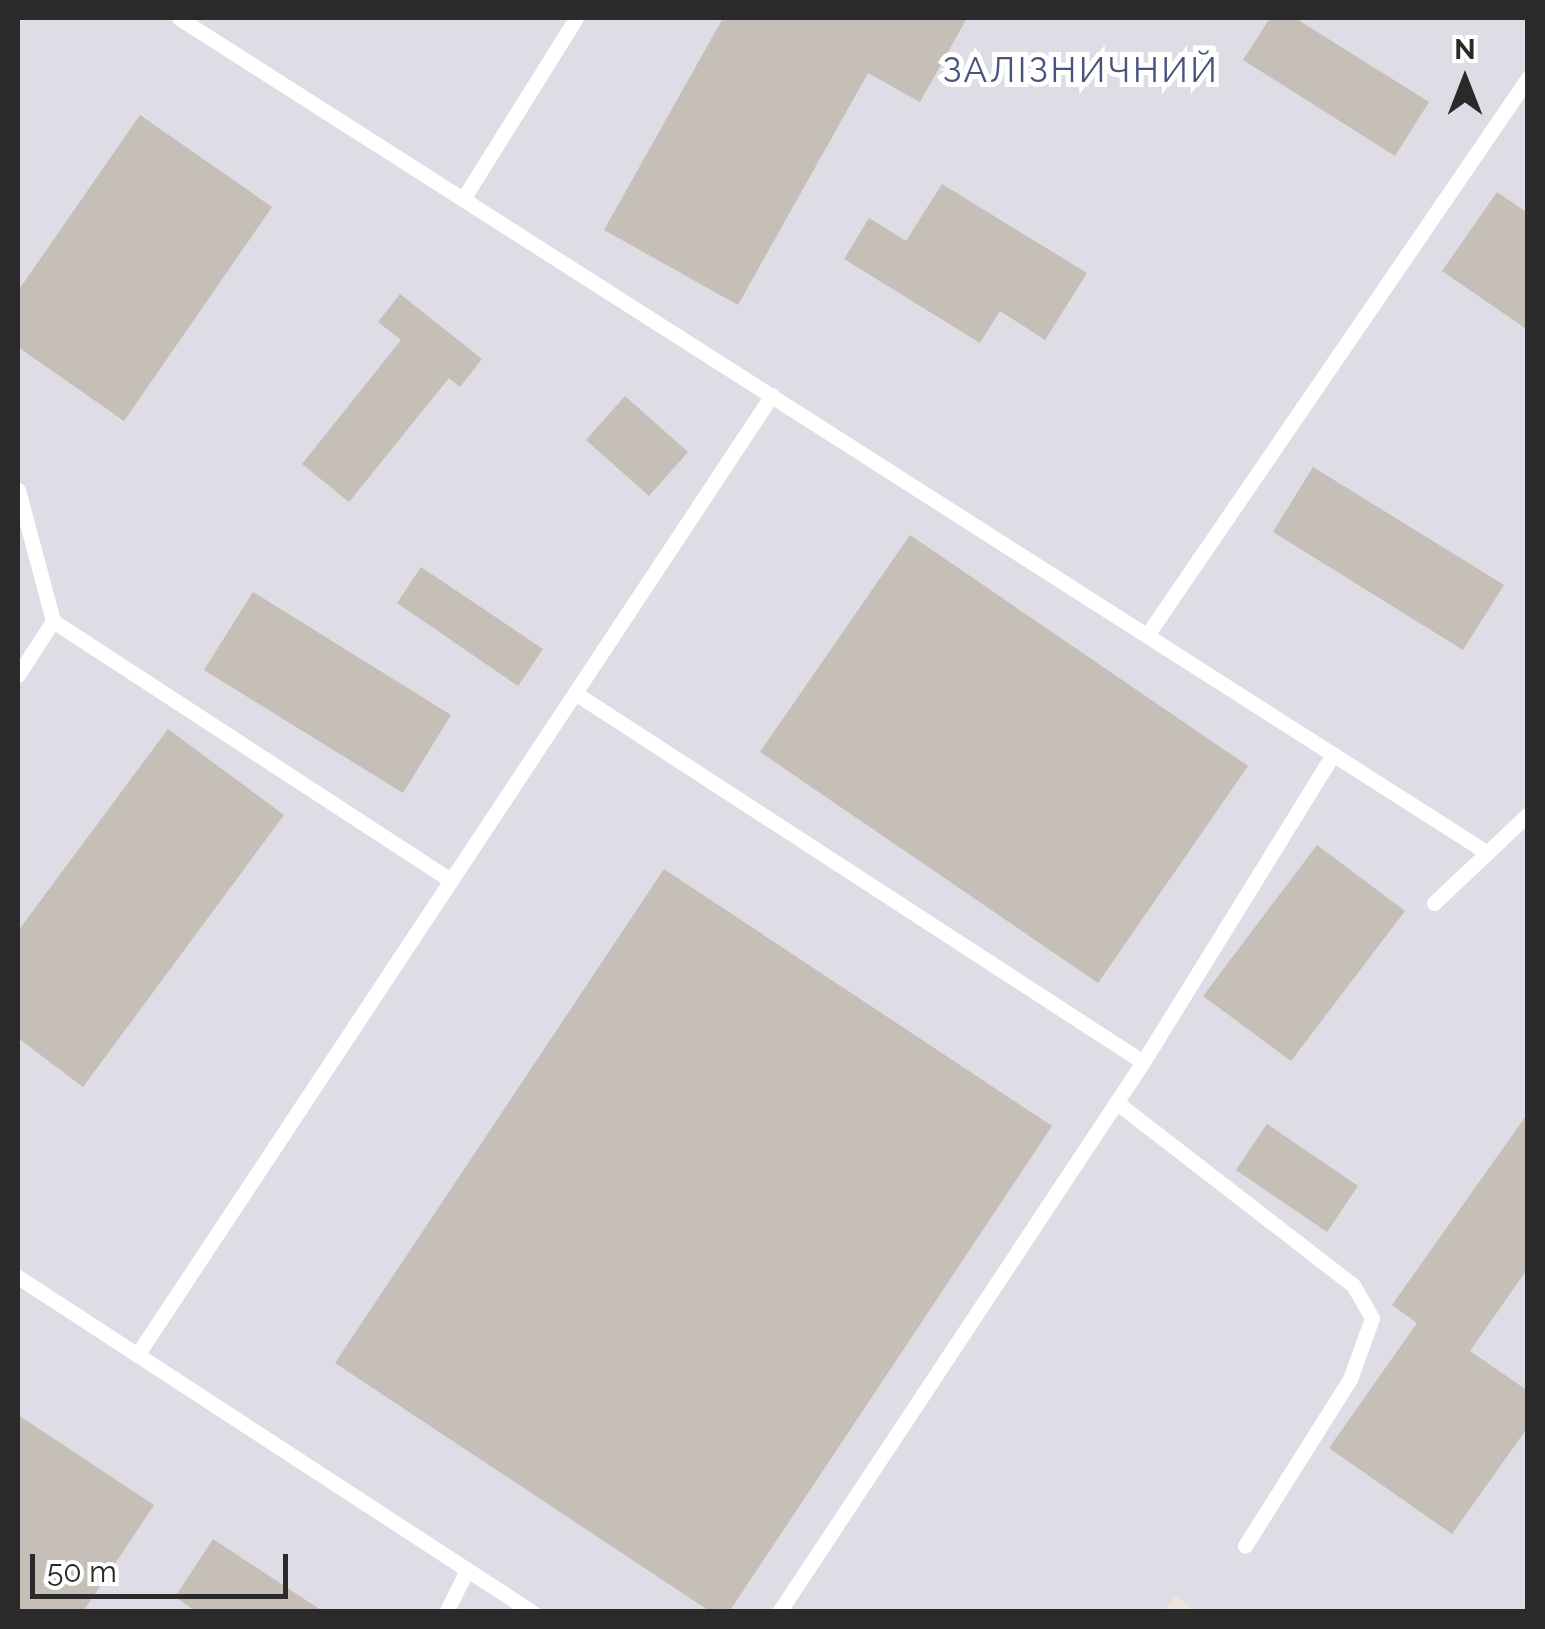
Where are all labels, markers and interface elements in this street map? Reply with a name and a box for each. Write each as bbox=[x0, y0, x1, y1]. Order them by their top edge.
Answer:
north arrow bbox=[1415, 30, 1515, 130]
text: N bbox=[1454, 33, 1476, 66]
district label: ЗАЛІЗНИЧНИЙ bbox=[943, 49, 1219, 91]
scale bar bbox=[35, 1534, 292, 1596]
text: 50 m bbox=[47, 1554, 117, 1589]

